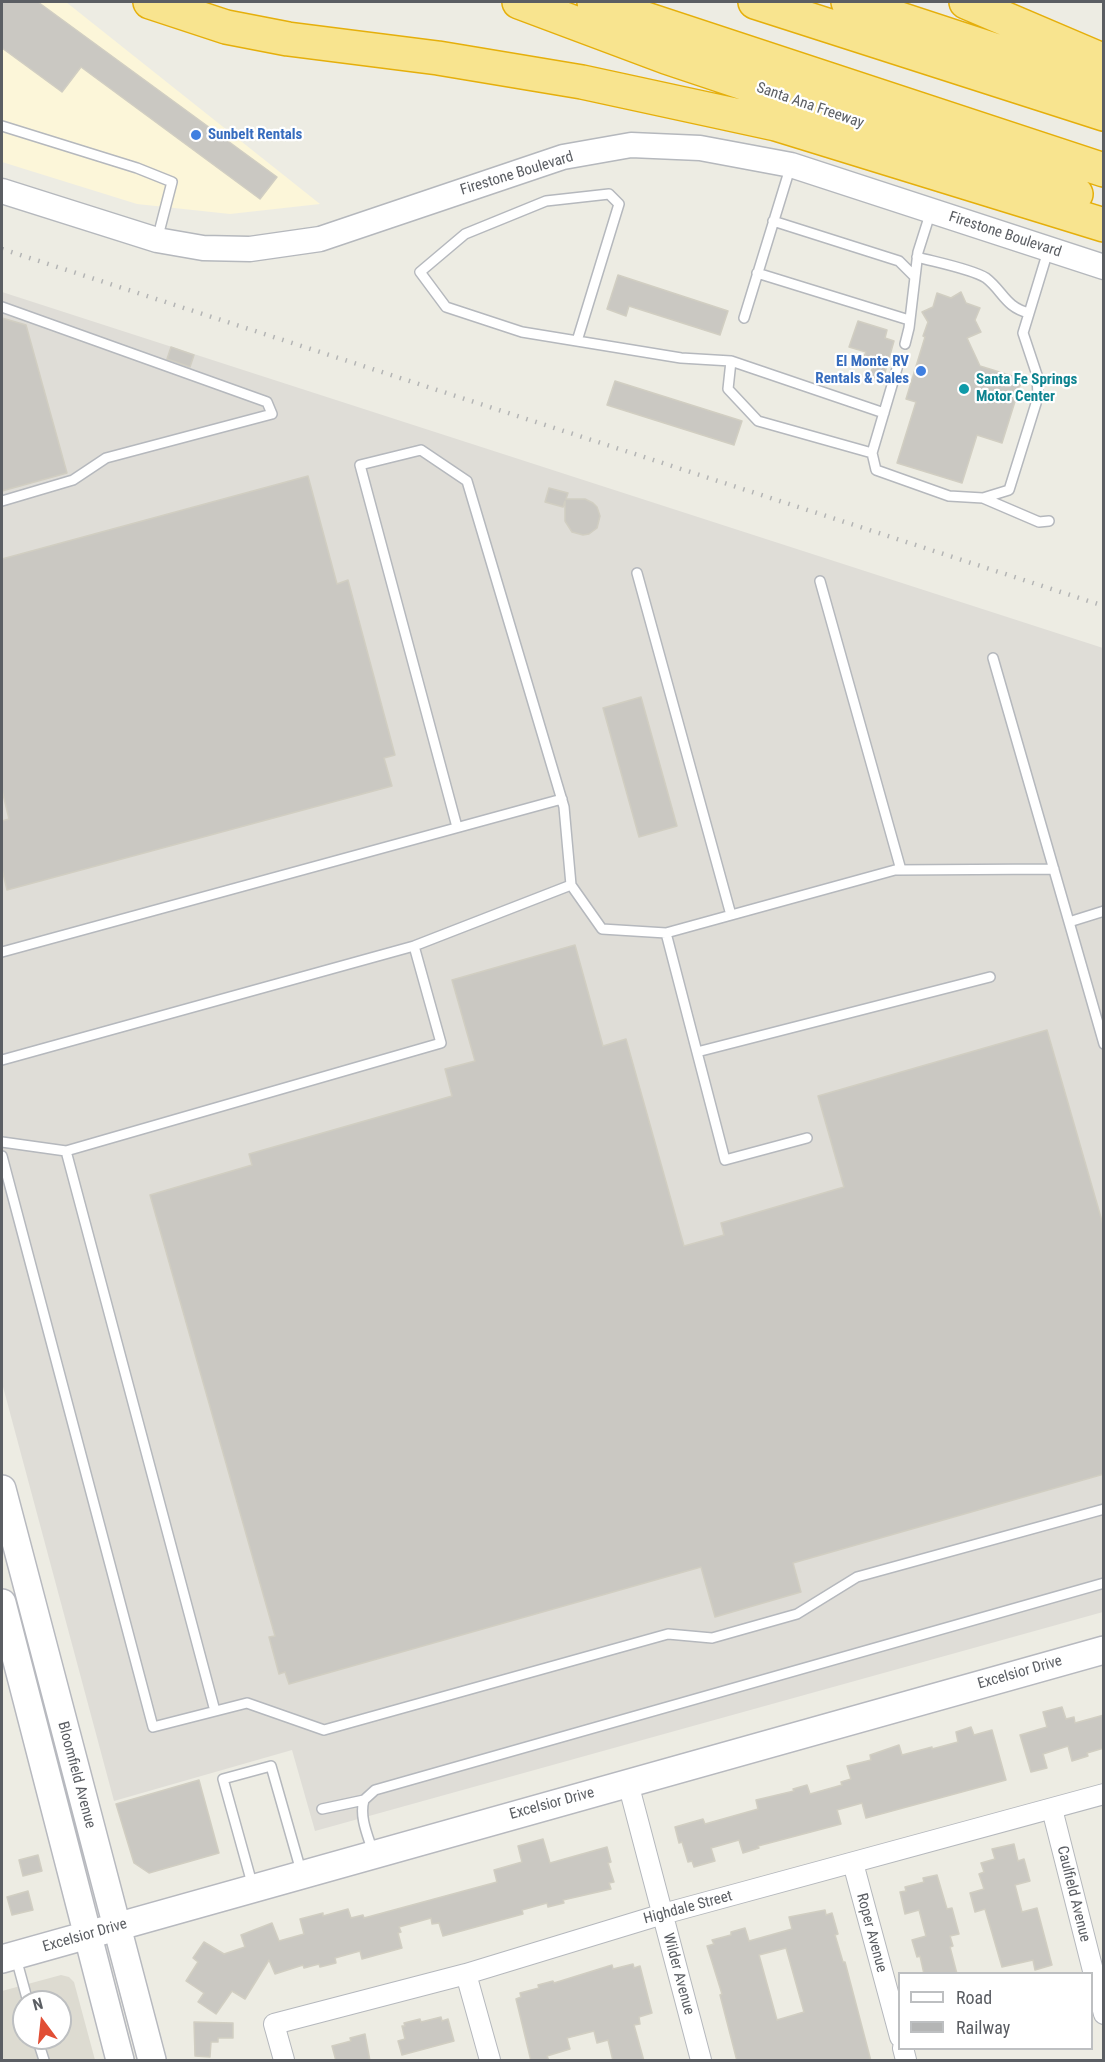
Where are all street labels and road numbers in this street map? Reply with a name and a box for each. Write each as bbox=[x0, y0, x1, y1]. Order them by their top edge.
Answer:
street label: Santa Ana Freeway bbox=[754, 79, 866, 133]
street label: Firestone Boulevard bbox=[458, 148, 576, 200]
street label: Firestone Boulevard bbox=[946, 208, 1064, 262]
street label: Excelsior Drive bbox=[976, 1652, 1064, 1694]
street label: Bloomfield Avenue bbox=[53, 1720, 99, 1830]
street label: Excelsior Drive bbox=[508, 1784, 596, 1824]
street label: Caulfield Avenue bbox=[1052, 1844, 1094, 1944]
street label: Highdale Street bbox=[642, 1888, 734, 1928]
street label: Roper Avenue bbox=[852, 1891, 890, 1975]
street label: Excelsior Drive bbox=[41, 1915, 129, 1957]
street label: Wilder Avenue bbox=[658, 1931, 698, 2017]

